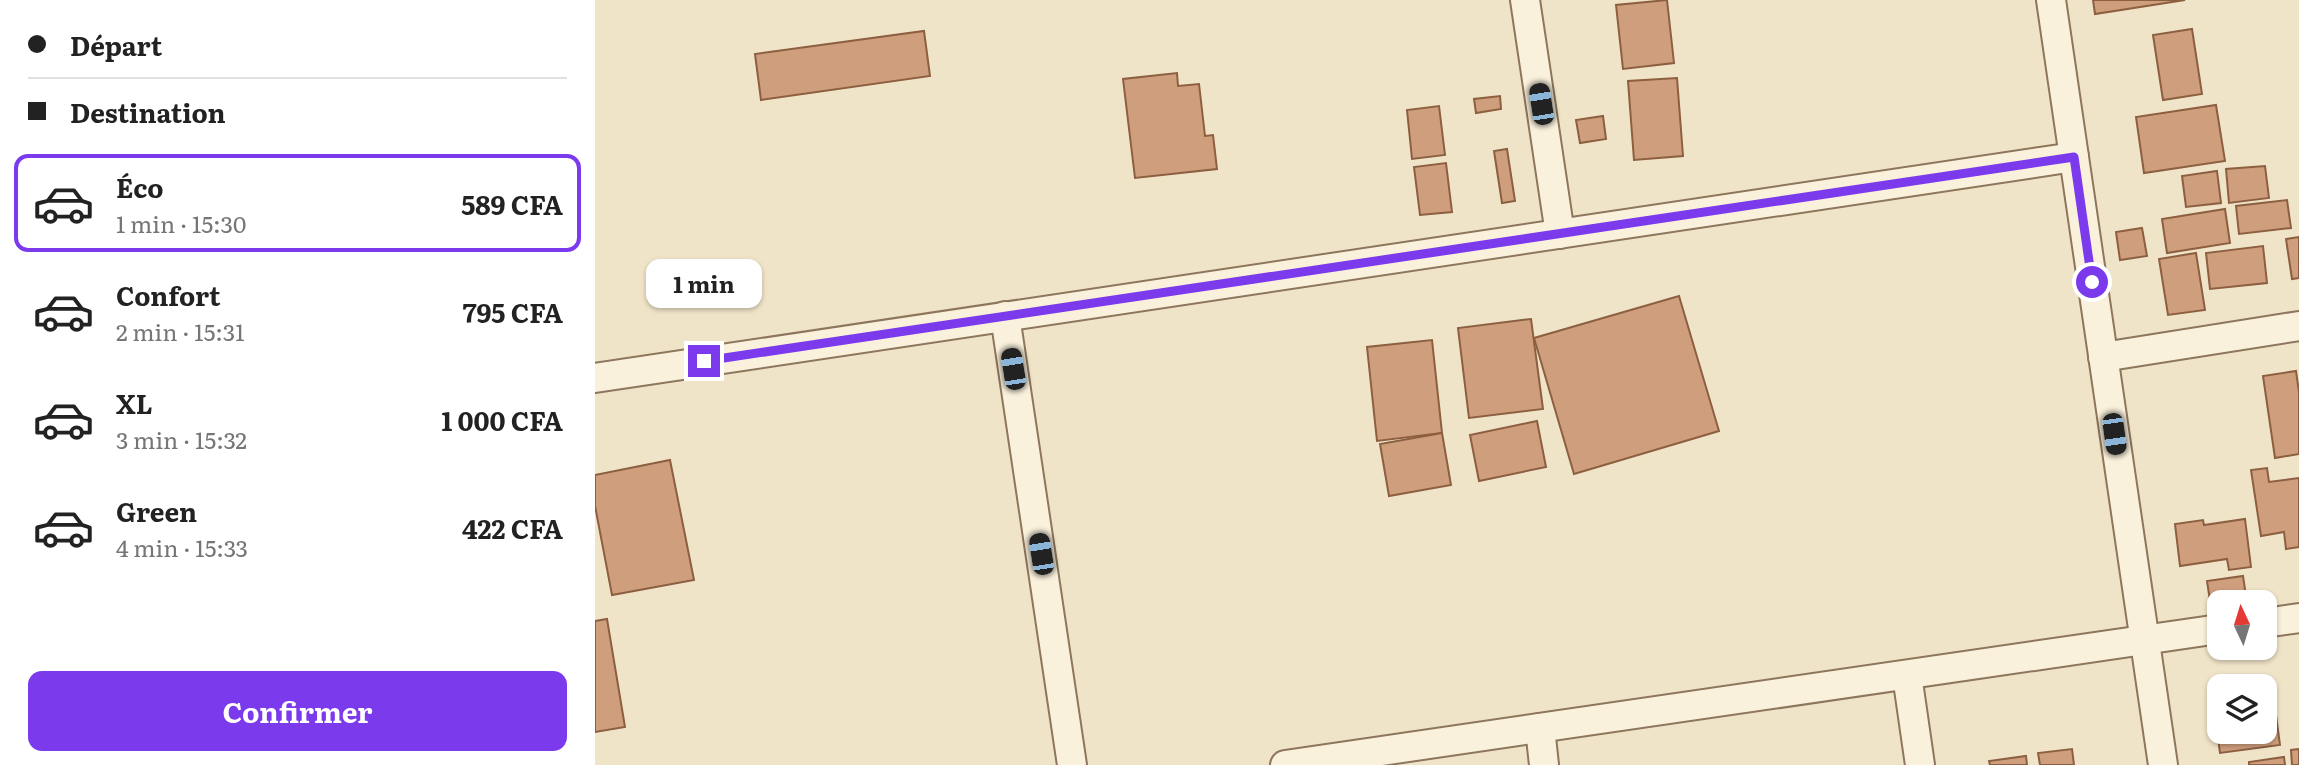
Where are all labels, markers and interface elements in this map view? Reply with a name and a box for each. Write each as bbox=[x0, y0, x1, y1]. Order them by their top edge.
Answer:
text: Départ bbox=[70, 25, 162, 64]
car bbox=[1528, 82, 1555, 126]
text: Destination bbox=[70, 92, 226, 131]
text: Éco bbox=[116, 167, 164, 206]
icon: car bbox=[32, 172, 95, 235]
text: 589 CFA bbox=[461, 184, 563, 223]
text: 1 min · 15:30 bbox=[116, 206, 246, 240]
callout: 1 min bbox=[646, 260, 762, 308]
text: 1 min bbox=[673, 266, 735, 300]
route start bbox=[2076, 266, 2108, 298]
text: Confort bbox=[116, 275, 220, 314]
icon: car bbox=[32, 280, 95, 343]
text: 795 CFA bbox=[462, 292, 563, 331]
text: 2 min · 15:31 bbox=[116, 314, 245, 348]
route end bbox=[688, 345, 720, 377]
car bbox=[1000, 347, 1027, 391]
text: XL bbox=[116, 383, 153, 422]
icon: car bbox=[32, 388, 95, 451]
text: 1 000 CFA bbox=[442, 400, 563, 439]
car bbox=[2101, 412, 2128, 456]
text: 3 min · 15:32 bbox=[116, 422, 247, 456]
text: Green bbox=[116, 491, 197, 530]
icon: car bbox=[32, 496, 95, 559]
text: 422 CFA bbox=[462, 508, 563, 547]
text: 4 min · 15:33 bbox=[116, 530, 248, 564]
car bbox=[1028, 532, 1055, 576]
north arrow bbox=[2207, 590, 2277, 660]
map controls bbox=[2207, 590, 2277, 744]
button: Confirmer bbox=[28, 671, 567, 751]
button: layers bbox=[2207, 674, 2277, 744]

